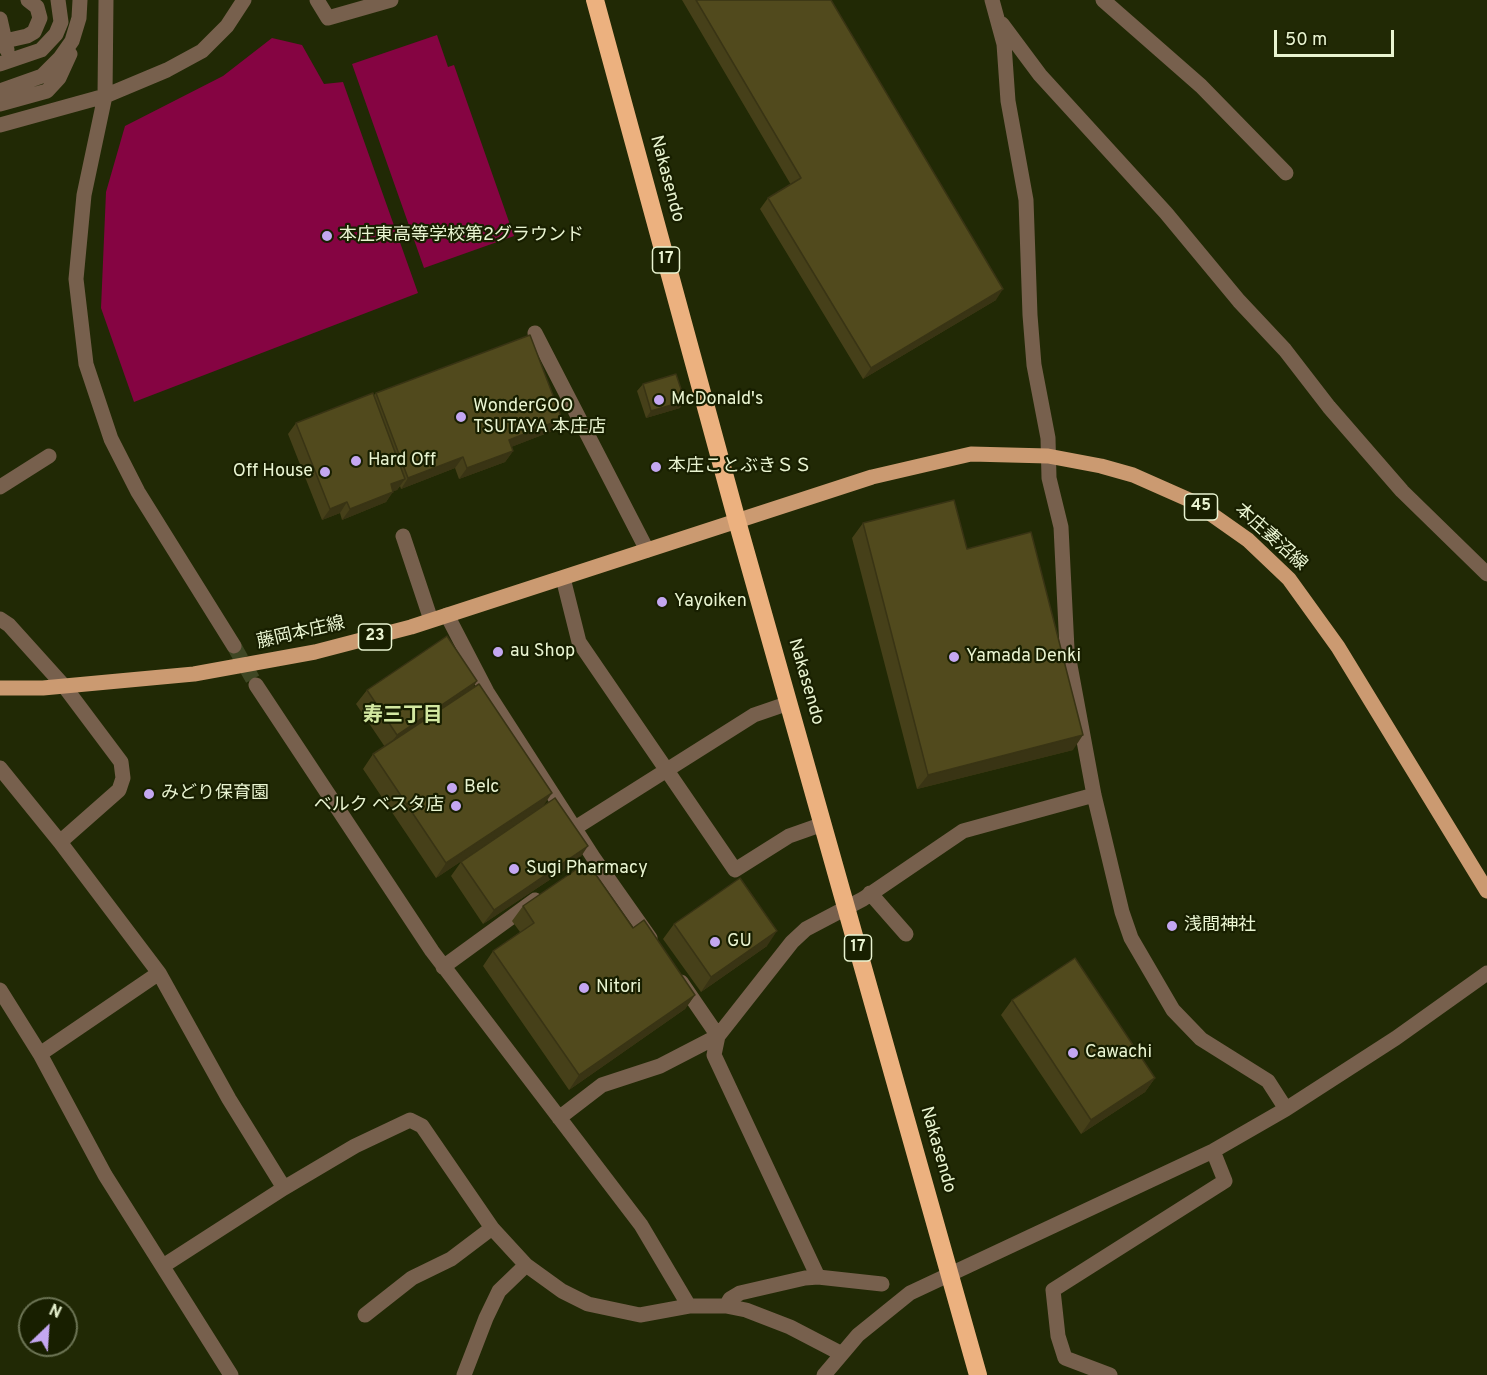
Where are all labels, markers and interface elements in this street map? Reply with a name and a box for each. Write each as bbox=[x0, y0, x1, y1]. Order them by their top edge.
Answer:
scale bar bbox=[1277, 18, 1397, 56]
text: 50 m bbox=[1285, 29, 1327, 52]
street label: Nakasendo bbox=[644, 133, 688, 225]
place label: 本庄東高等学校第2グラウンド bbox=[339, 225, 584, 247]
marker: 本庄東高等学校第2グラウンド bbox=[320, 229, 334, 243]
road number: 17 bbox=[652, 247, 680, 273]
place label: McDonald's bbox=[671, 389, 763, 411]
marker: McDonald's bbox=[652, 393, 666, 407]
place label: WonderGOO TSUTAYA 本庄店 bbox=[473, 396, 606, 438]
marker: WonderGOO TSUTAYA 本庄店 bbox=[454, 410, 468, 424]
place label: Hard Off bbox=[368, 450, 436, 472]
marker: Hard Off bbox=[349, 454, 363, 468]
place label: 本庄ことぶきＳＳ bbox=[668, 456, 812, 478]
marker: 本庄ことぶきＳＳ bbox=[649, 460, 663, 474]
place label: Off House bbox=[233, 461, 313, 483]
marker: Off House bbox=[318, 465, 332, 479]
road number: 45 bbox=[1184, 494, 1218, 520]
street label: 本庄妻沼線 bbox=[1229, 500, 1311, 576]
place label: Yayoiken bbox=[674, 591, 747, 613]
marker: Yayoiken bbox=[655, 595, 669, 609]
street label: 藤岡本庄線 bbox=[255, 613, 347, 655]
road number: 23 bbox=[358, 624, 392, 650]
street label: Nakasendo bbox=[782, 636, 828, 728]
place label: au Shop bbox=[510, 641, 575, 663]
marker: au Shop bbox=[491, 645, 505, 659]
place label: Yamada Denki bbox=[966, 646, 1081, 668]
marker: Yamada Denki bbox=[947, 650, 961, 664]
district label: 寿三丁目 bbox=[363, 705, 443, 729]
place label: Belc bbox=[464, 777, 499, 799]
marker: Belc bbox=[445, 781, 459, 795]
place label: みどり保育園 bbox=[161, 783, 269, 805]
marker: みどり保育園 bbox=[142, 787, 156, 801]
place label: ベルク ベスタ店 bbox=[314, 795, 444, 817]
marker: ベルク ベスタ店 bbox=[449, 799, 463, 813]
place label: Sugi Pharmacy bbox=[526, 858, 648, 880]
marker: Sugi Pharmacy bbox=[507, 862, 521, 876]
place label: 浅間神社 bbox=[1184, 915, 1256, 937]
marker: 浅間神社 bbox=[1165, 919, 1179, 933]
place label: GU bbox=[727, 931, 752, 953]
marker: GU bbox=[708, 935, 722, 949]
road number: 17 bbox=[844, 935, 872, 961]
place label: Nitori bbox=[596, 977, 641, 999]
marker: Nitori bbox=[577, 981, 591, 995]
place label: Cawachi bbox=[1085, 1042, 1152, 1064]
marker: Cawachi bbox=[1066, 1046, 1080, 1060]
street label: Nakasendo bbox=[914, 1104, 960, 1196]
north arrow bbox=[18, 1297, 78, 1357]
text: N bbox=[45, 1301, 64, 1324]

